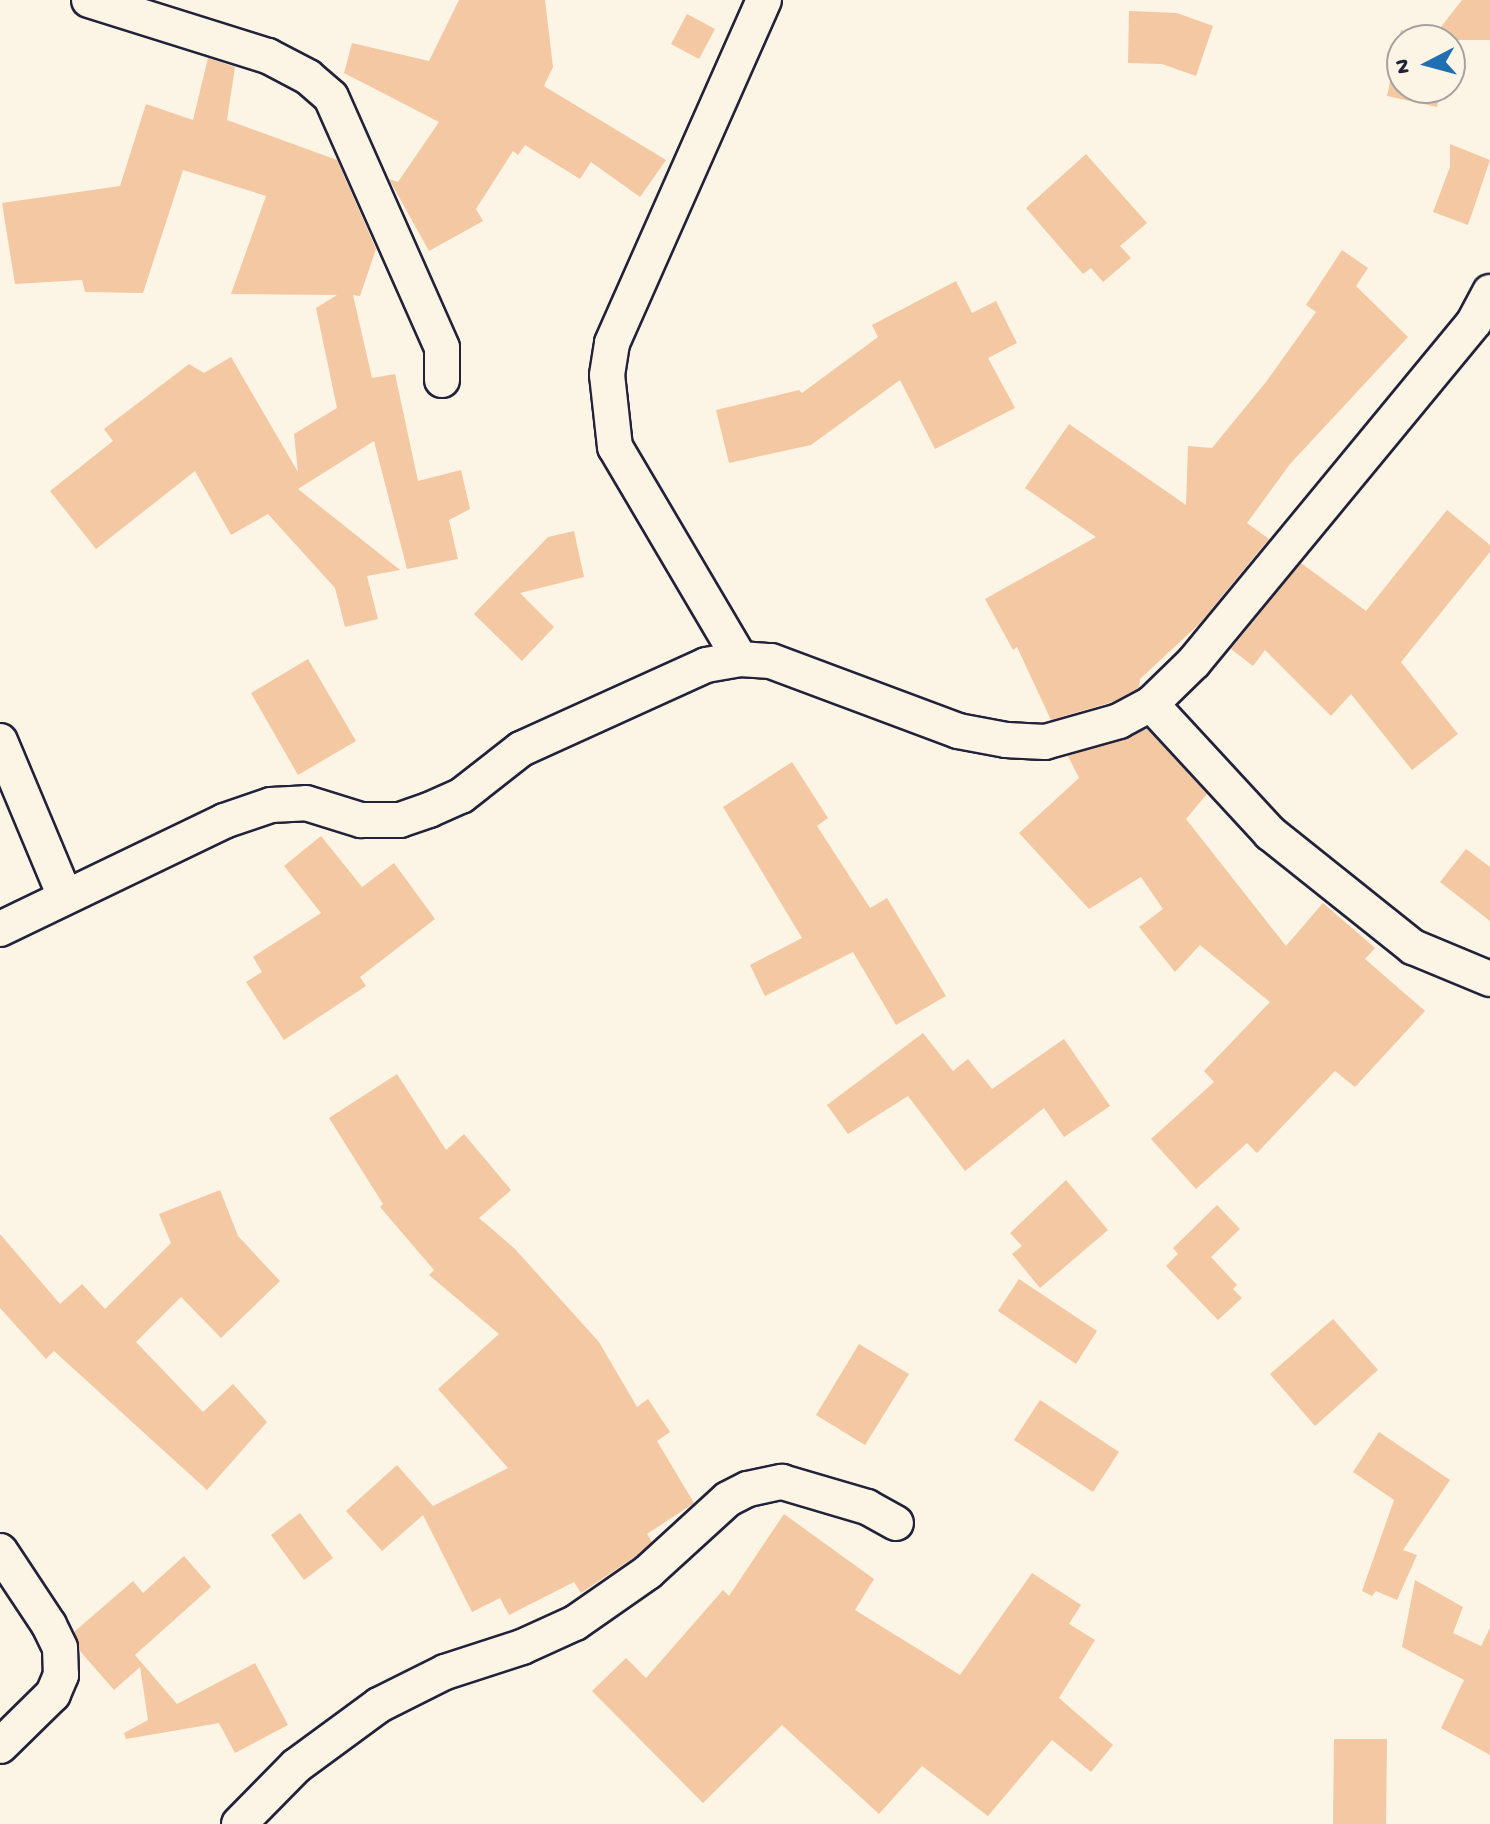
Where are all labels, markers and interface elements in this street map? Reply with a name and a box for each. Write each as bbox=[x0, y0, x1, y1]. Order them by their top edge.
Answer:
north arrow bbox=[1386, 24, 1466, 104]
text: N bbox=[1390, 58, 1418, 75]

